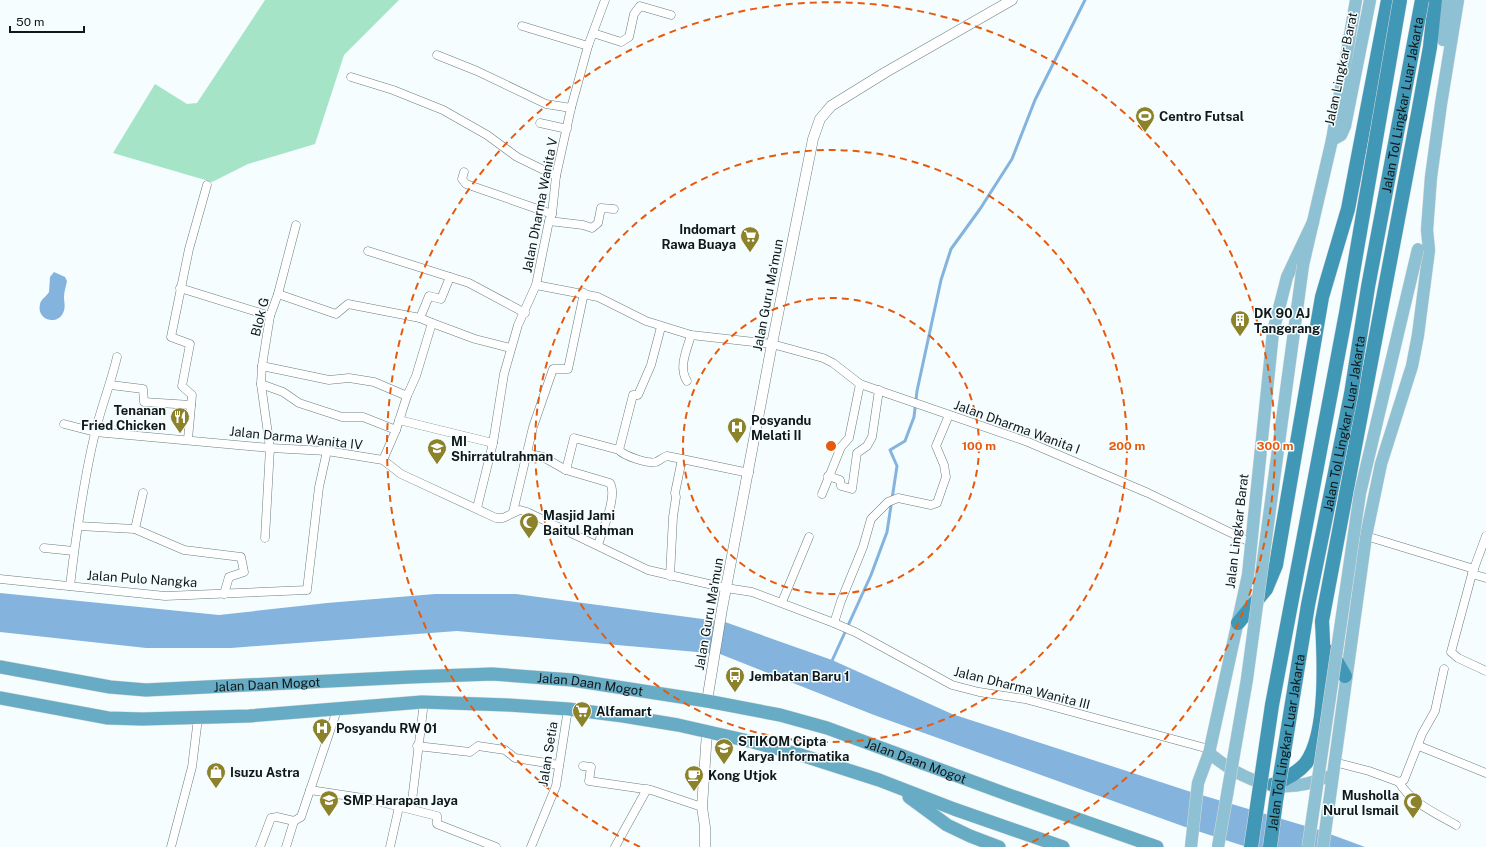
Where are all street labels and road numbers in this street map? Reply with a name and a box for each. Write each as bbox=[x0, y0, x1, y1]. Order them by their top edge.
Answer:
street label: Jalan Lingkar Barat bbox=[1322, 11, 1360, 127]
street label: Jalan Tol Lingkar Luar Jakarta bbox=[1378, 16, 1426, 194]
street label: Jalan Dharma Wanita V bbox=[520, 136, 561, 274]
street label: Jalan Guru Ma'mun bbox=[750, 238, 786, 352]
street label: Blok G bbox=[248, 296, 272, 338]
street label: Jalan Tol Lingkar Luar Jakarta bbox=[1320, 335, 1368, 513]
street label: Jalan Dharma Wanita I bbox=[952, 397, 1082, 457]
street label: Jalan Darma Wanita IV bbox=[229, 424, 364, 452]
street label: Jalan Lingkar Barat bbox=[1223, 473, 1251, 589]
street label: Jalan Guru Ma'mun bbox=[692, 557, 726, 671]
street label: Jalan Pulo Nangka bbox=[86, 568, 198, 590]
street label: Jalan Tol Lingkar Luar Jakarta bbox=[1265, 653, 1307, 831]
street label: Jalan Dharma Wanita III bbox=[952, 664, 1092, 712]
street label: Jalan Daan Mogot bbox=[537, 670, 644, 698]
street label: Jalan Daan Mogot bbox=[213, 674, 321, 694]
street label: Jalan Setia bbox=[535, 721, 561, 787]
street label: Jalan Daan Mogot bbox=[863, 735, 969, 786]

